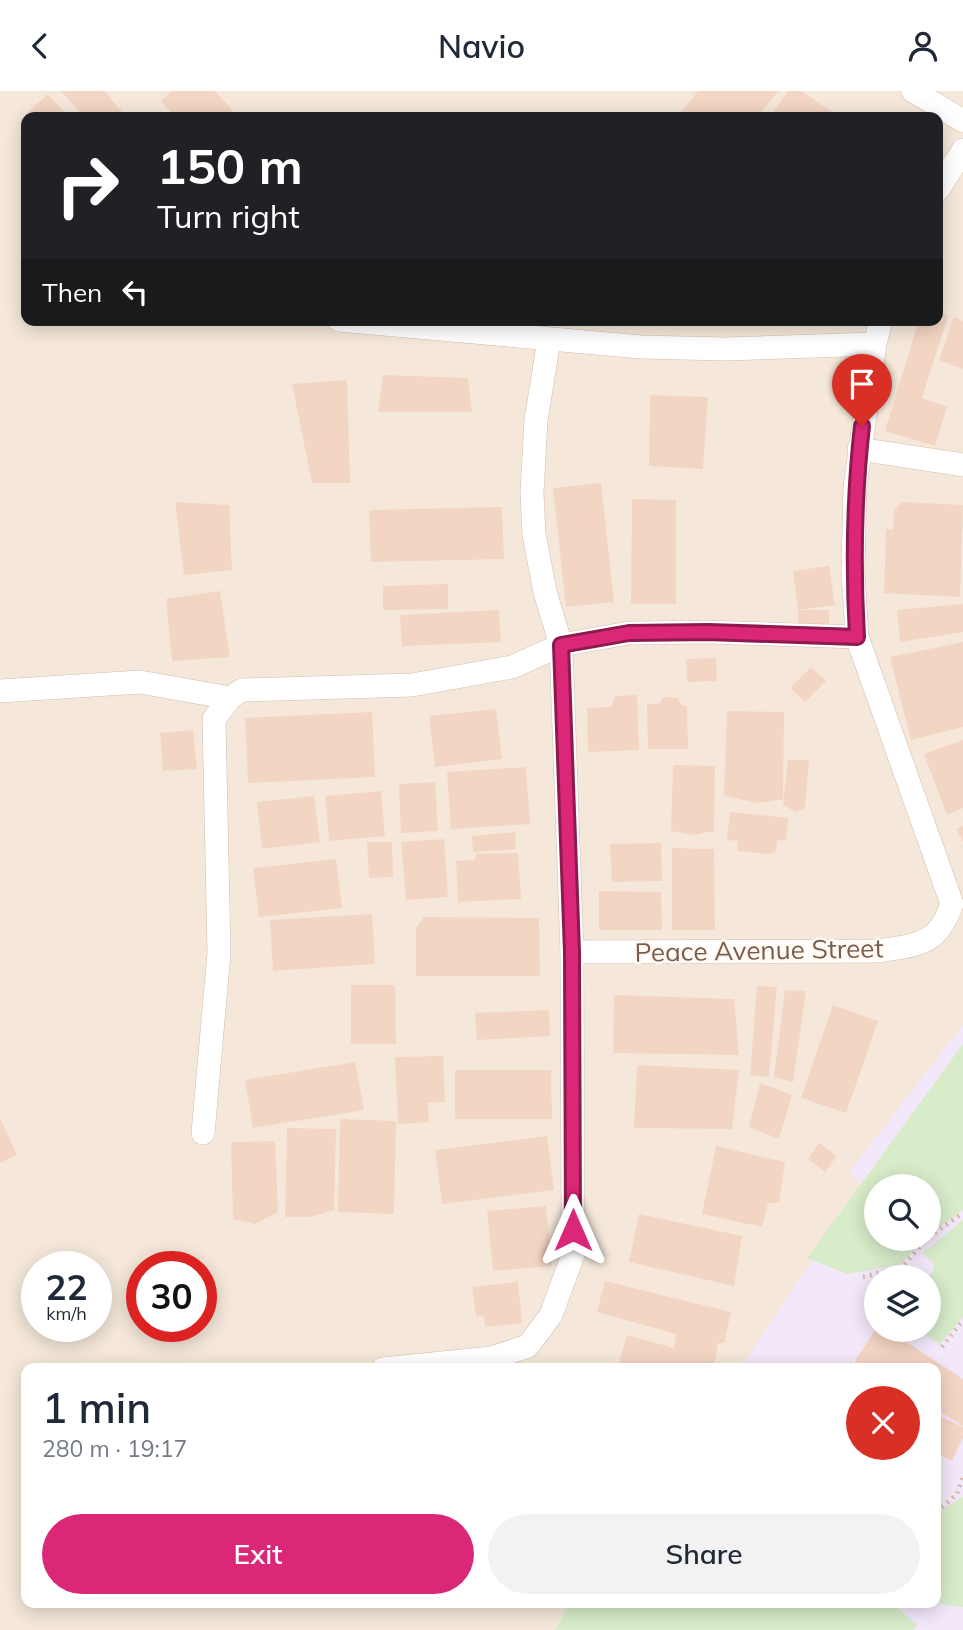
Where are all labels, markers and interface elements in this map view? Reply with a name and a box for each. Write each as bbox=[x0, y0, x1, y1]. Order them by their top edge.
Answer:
text: Navio bbox=[438, 26, 525, 66]
icon: back bbox=[21, 27, 59, 65]
icon: person bbox=[904, 27, 942, 65]
text: 150 m bbox=[157, 135, 303, 196]
icon: right bbox=[42, 140, 133, 231]
text: Turn right bbox=[157, 196, 300, 236]
icon: left bbox=[116, 273, 154, 311]
text: Then bbox=[42, 276, 102, 309]
pin bbox=[832, 354, 892, 426]
icon: arrive bbox=[843, 365, 881, 403]
street label: Peace Avenue Street bbox=[634, 931, 884, 969]
map controls bbox=[864, 1174, 941, 1342]
button: search bbox=[864, 1174, 941, 1251]
position arrow bbox=[536, 1193, 610, 1267]
speed limit sign: 30 bbox=[126, 1251, 217, 1342]
text: 22 bbox=[45, 1265, 88, 1309]
button: layers bbox=[864, 1265, 941, 1342]
text: km/h bbox=[46, 1302, 87, 1325]
text: 1 min bbox=[42, 1381, 151, 1434]
button: close bbox=[846, 1386, 920, 1460]
text: 280 m · 19:17 bbox=[42, 1434, 187, 1463]
button: Exit bbox=[42, 1514, 474, 1594]
button: Share bbox=[488, 1514, 920, 1594]

